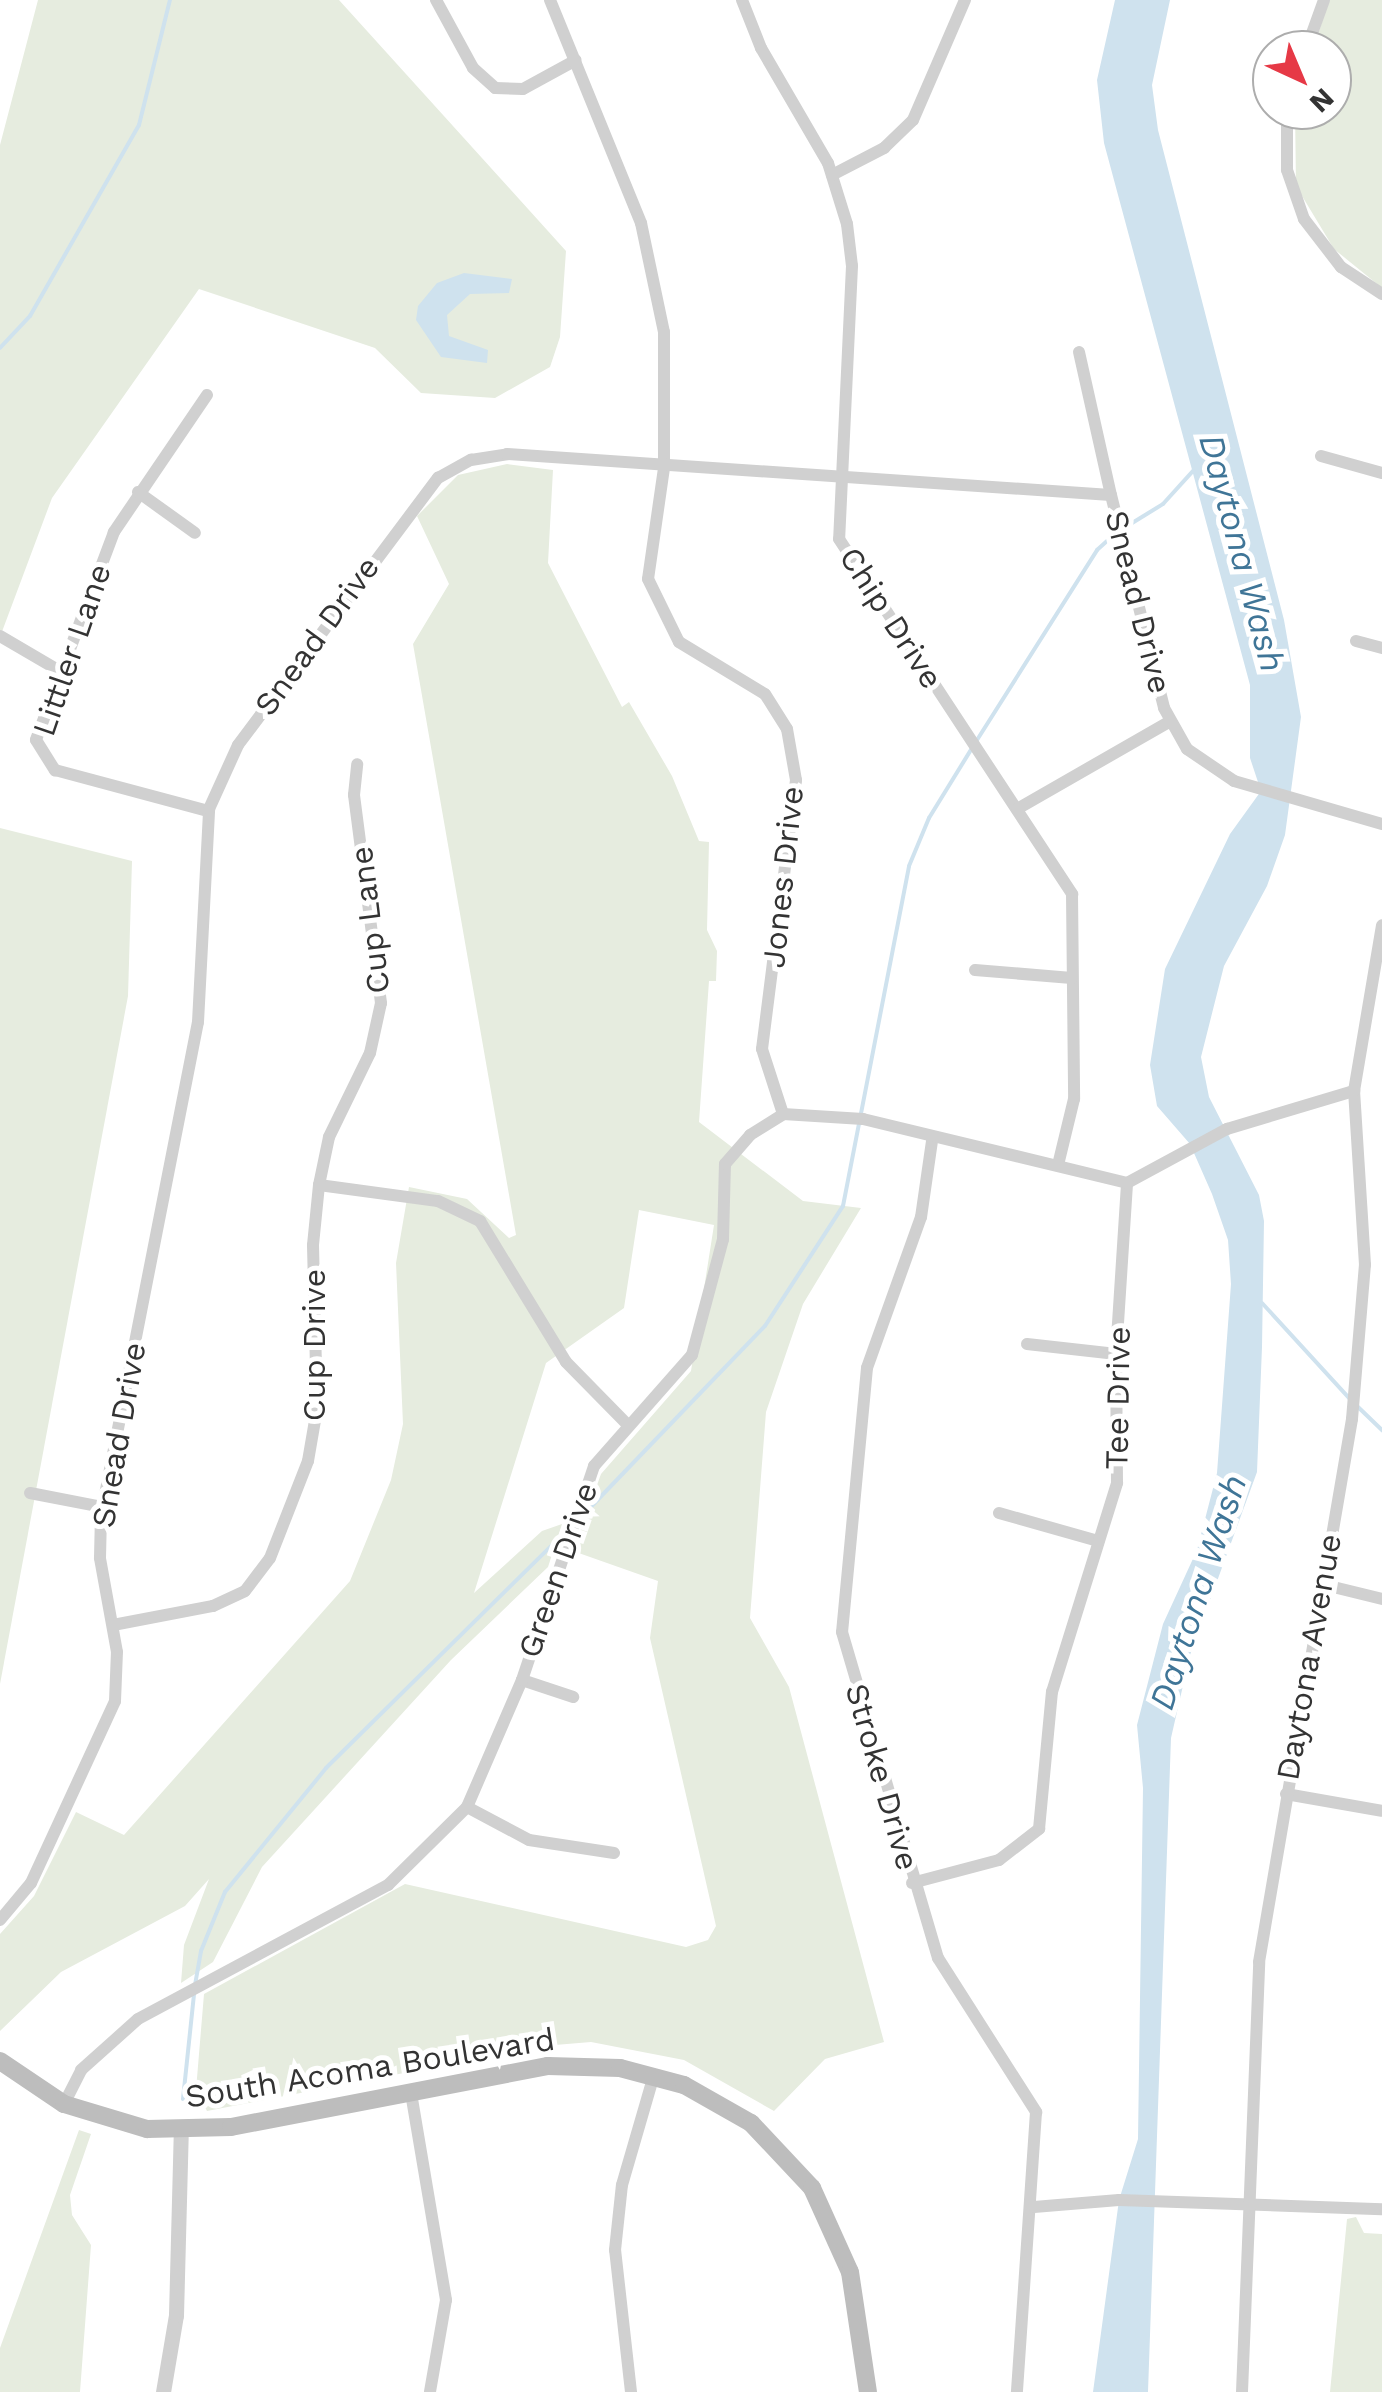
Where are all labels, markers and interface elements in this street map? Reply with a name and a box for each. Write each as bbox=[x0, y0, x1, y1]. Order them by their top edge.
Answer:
north arrow bbox=[1252, 30, 1352, 130]
text: N bbox=[1303, 81, 1341, 120]
water label: Daytona Wash bbox=[1190, 429, 1294, 677]
street label: Snead Drive bbox=[1097, 506, 1179, 698]
street label: Chip Drive bbox=[831, 540, 951, 696]
street label: Snead Drive bbox=[246, 549, 388, 723]
street label: Littler Lane bbox=[25, 559, 119, 741]
street label: Jones Drive bbox=[754, 784, 812, 970]
street label: Cup Lane bbox=[342, 844, 398, 996]
street label: Cup Drive bbox=[295, 1269, 333, 1421]
street label: Tee Drive bbox=[1098, 1326, 1138, 1470]
street label: Snead Drive bbox=[84, 1339, 154, 1531]
water label: Daytona Wash bbox=[1140, 1469, 1256, 1715]
street label: Green Drive bbox=[510, 1477, 606, 1663]
street label: Daytona Avenue bbox=[1268, 1530, 1350, 1784]
street label: Stroke Drive bbox=[837, 1679, 927, 1875]
street label: South Acoma Boulevard bbox=[181, 2020, 559, 2116]

